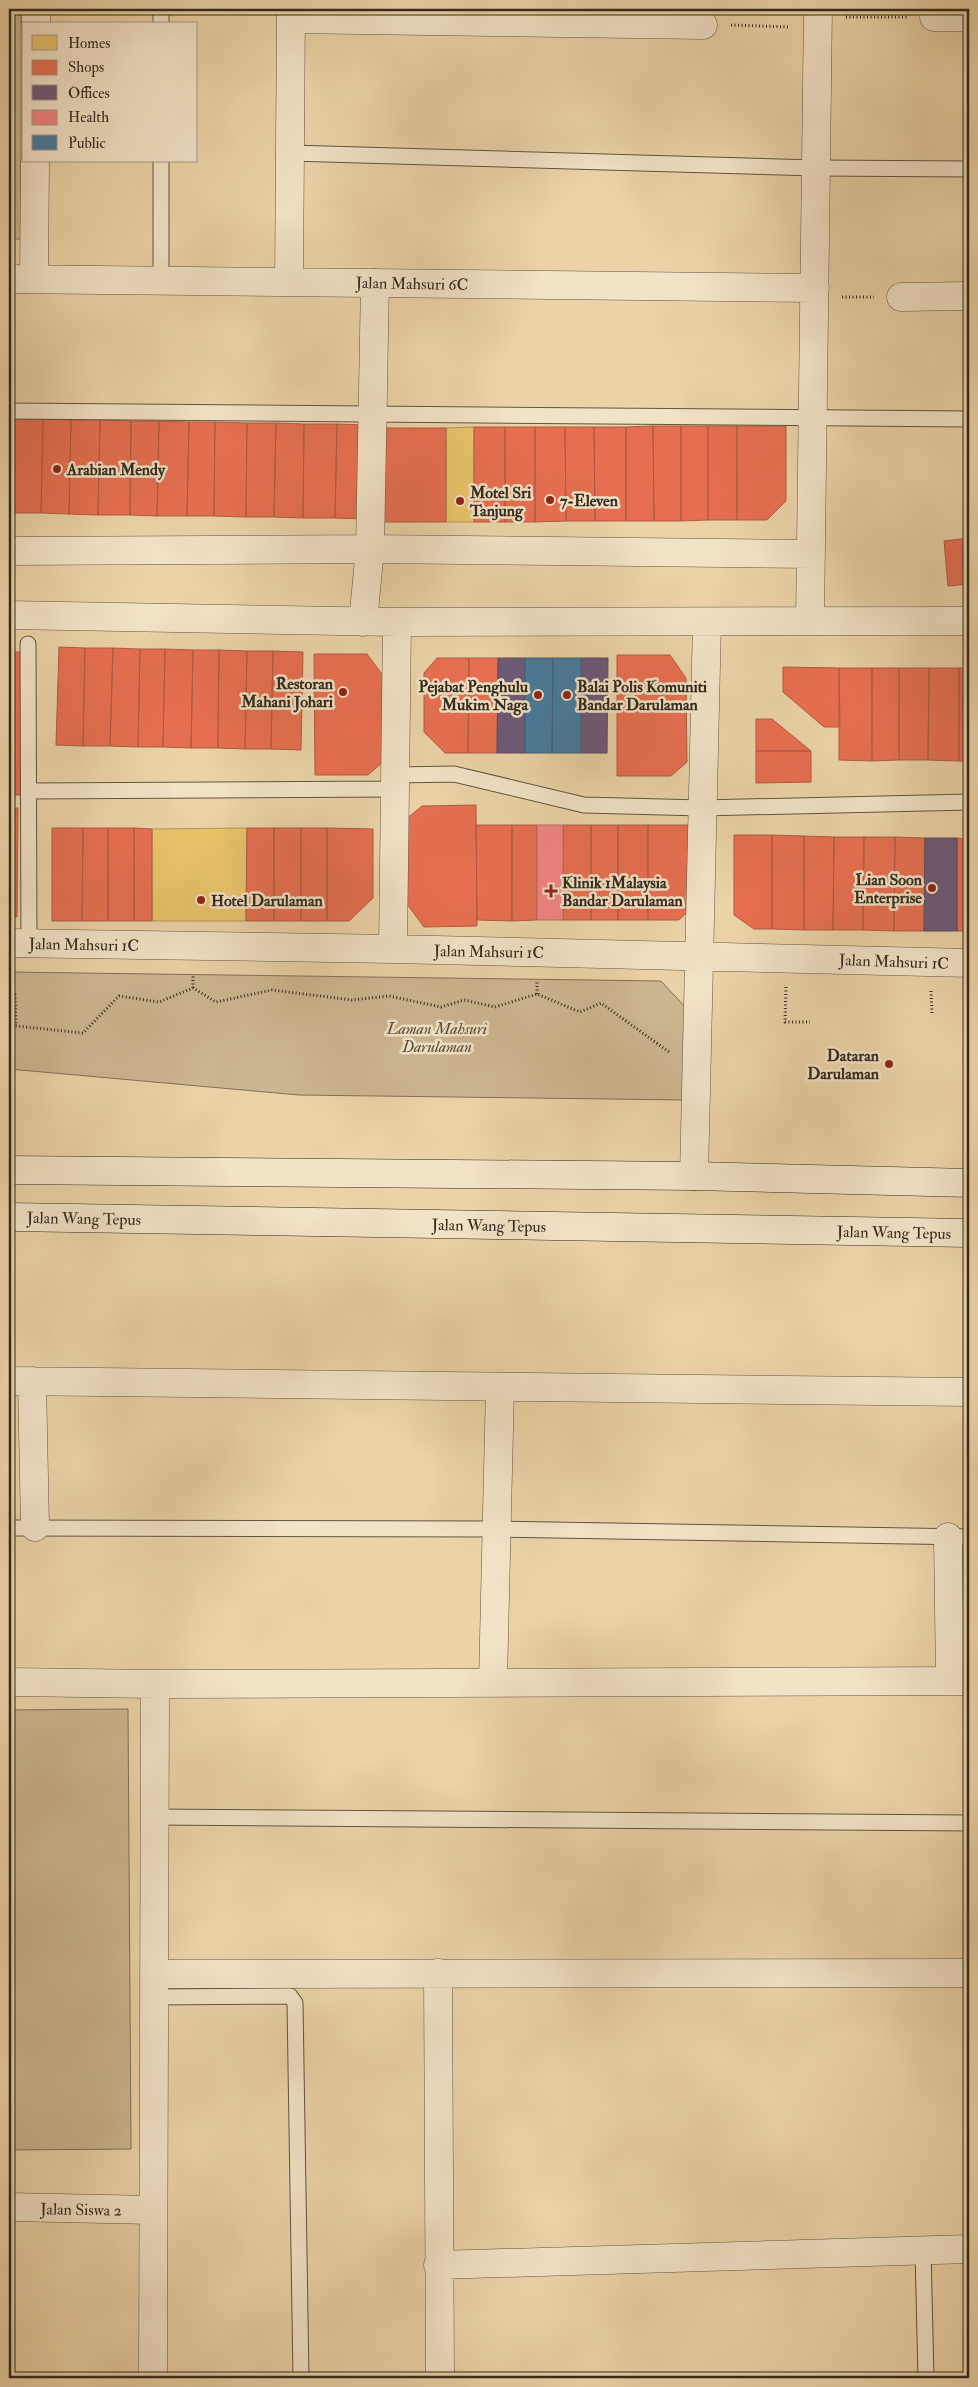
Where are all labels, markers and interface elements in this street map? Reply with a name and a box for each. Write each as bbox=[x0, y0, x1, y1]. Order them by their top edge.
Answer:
legend bbox=[22, 22, 198, 162]
text: Homes bbox=[68, 34, 110, 53]
text: Shops bbox=[68, 58, 104, 78]
text: Offices bbox=[68, 84, 110, 103]
text: Health bbox=[68, 108, 109, 127]
text: Public bbox=[68, 134, 106, 153]
street label: Jalan Mahsuri 6C bbox=[355, 273, 468, 296]
place label: Arabian Mendy bbox=[66, 460, 166, 481]
marker: Arabian Mendy bbox=[51, 463, 63, 475]
place label: Motel Sri Tanjung bbox=[469, 483, 532, 522]
place label: 7-Eleven bbox=[560, 491, 619, 511]
marker: 7-Eleven bbox=[544, 494, 556, 506]
marker: Motel Sri Tanjung bbox=[454, 495, 466, 507]
place label: Restoran Mahani Johari bbox=[240, 674, 334, 713]
place label: Pejabat Penghulu Mukim Naga bbox=[418, 677, 529, 716]
place label: Balai Polis Komuniti Bandar Darulaman bbox=[577, 677, 708, 715]
marker: Restoran Mahani Johari bbox=[337, 686, 349, 698]
marker: Pejabat Penghulu Mukim Naga bbox=[532, 689, 544, 701]
marker: Balai Polis Komuniti Bandar Darulaman bbox=[561, 689, 573, 701]
place label: Lian Soon Enterprise bbox=[854, 870, 923, 909]
place label: Klinik 1Malaysia Bandar Darulaman bbox=[562, 873, 684, 911]
marker: Lian Soon Enterprise bbox=[926, 882, 938, 894]
marker: Klinik 1Malaysia Bandar Darulaman bbox=[544, 884, 558, 898]
place label: Hotel Darulaman bbox=[211, 891, 323, 911]
marker: Hotel Darulaman bbox=[195, 894, 207, 906]
street label: Jalan Mahsuri 1C bbox=[28, 934, 139, 957]
street label: Jalan Mahsuri 1C bbox=[433, 941, 544, 964]
street label: Jalan Mahsuri 1C bbox=[838, 950, 949, 975]
park label: Laman Mahsuri Darulaman bbox=[386, 1019, 488, 1057]
place label: Dataran Darulaman bbox=[807, 1046, 880, 1084]
marker: Dataran Darulaman bbox=[883, 1058, 895, 1070]
street label: Jalan Wang Tepus bbox=[26, 1208, 141, 1231]
street label: Jalan Wang Tepus bbox=[431, 1215, 546, 1238]
street label: Jalan Wang Tepus bbox=[836, 1222, 951, 1245]
street label: Jalan Siswa 2 bbox=[39, 2199, 122, 2222]

